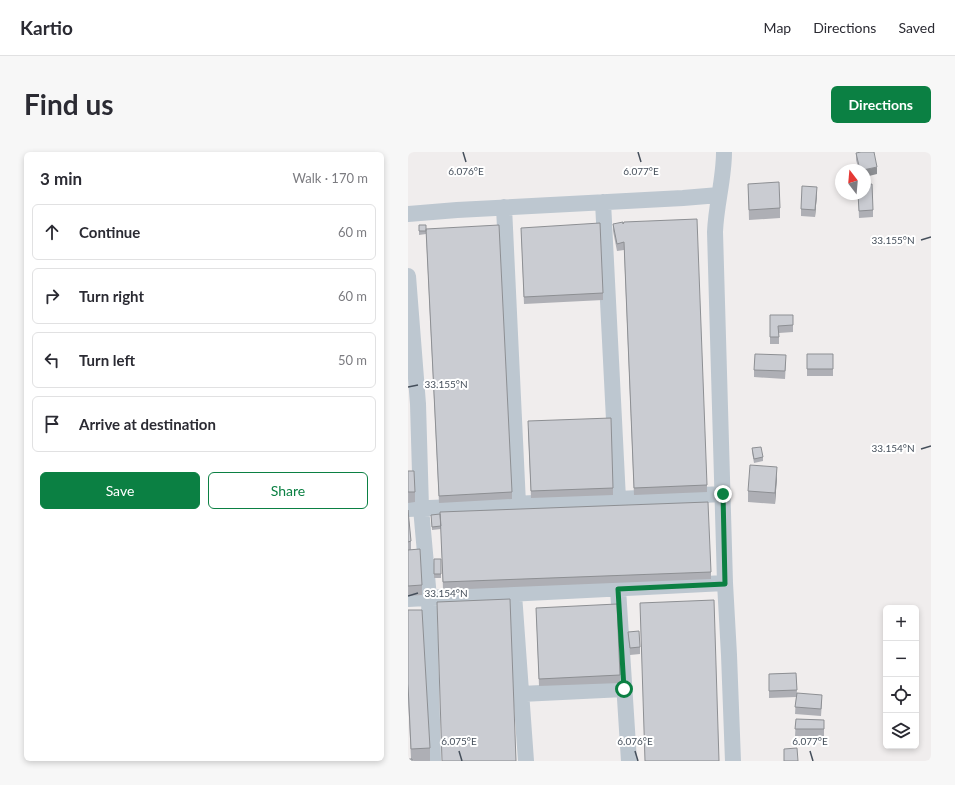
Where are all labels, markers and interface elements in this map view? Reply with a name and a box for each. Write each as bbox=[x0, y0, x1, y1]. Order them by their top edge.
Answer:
text: Kartio bbox=[20, 16, 73, 39]
text: Map bbox=[764, 19, 791, 36]
text: Directions bbox=[813, 19, 876, 36]
text: Saved bbox=[898, 19, 935, 36]
button: Directions bbox=[831, 86, 931, 123]
text: Find us bbox=[24, 87, 114, 121]
north arrow bbox=[835, 164, 871, 200]
text: 6.076°E bbox=[448, 165, 484, 177]
text: 6.077°E bbox=[623, 165, 659, 177]
text: 3 min bbox=[40, 168, 82, 189]
text: Walk · 170 m bbox=[292, 170, 368, 186]
icon: ahead bbox=[41, 221, 63, 243]
text: Continue bbox=[79, 223, 140, 241]
text: 60 m bbox=[338, 224, 367, 240]
text: 33.155°N bbox=[871, 234, 915, 246]
icon: right bbox=[41, 285, 63, 307]
text: Turn right bbox=[79, 287, 144, 305]
text: 60 m bbox=[338, 288, 367, 304]
icon: left bbox=[41, 349, 63, 371]
text: Turn left bbox=[79, 351, 135, 369]
text: 50 m bbox=[338, 352, 367, 368]
text: 33.155°N bbox=[424, 378, 468, 390]
icon: arrive bbox=[41, 413, 63, 435]
text: Arrive at destination bbox=[79, 415, 216, 433]
text: 33.154°N bbox=[871, 442, 915, 454]
button: Save bbox=[40, 472, 200, 509]
button: Share bbox=[208, 472, 368, 509]
route end bbox=[714, 485, 732, 503]
text: 33.154°N bbox=[424, 587, 468, 599]
map controls bbox=[883, 605, 919, 749]
button: + bbox=[883, 605, 919, 641]
button: − bbox=[883, 641, 919, 677]
button: locate bbox=[883, 677, 919, 713]
route start bbox=[615, 680, 633, 698]
button: layers bbox=[883, 713, 919, 749]
text: 6.075°E bbox=[441, 735, 477, 747]
text: 6.076°E bbox=[617, 735, 653, 747]
text: 6.077°E bbox=[792, 735, 828, 747]

